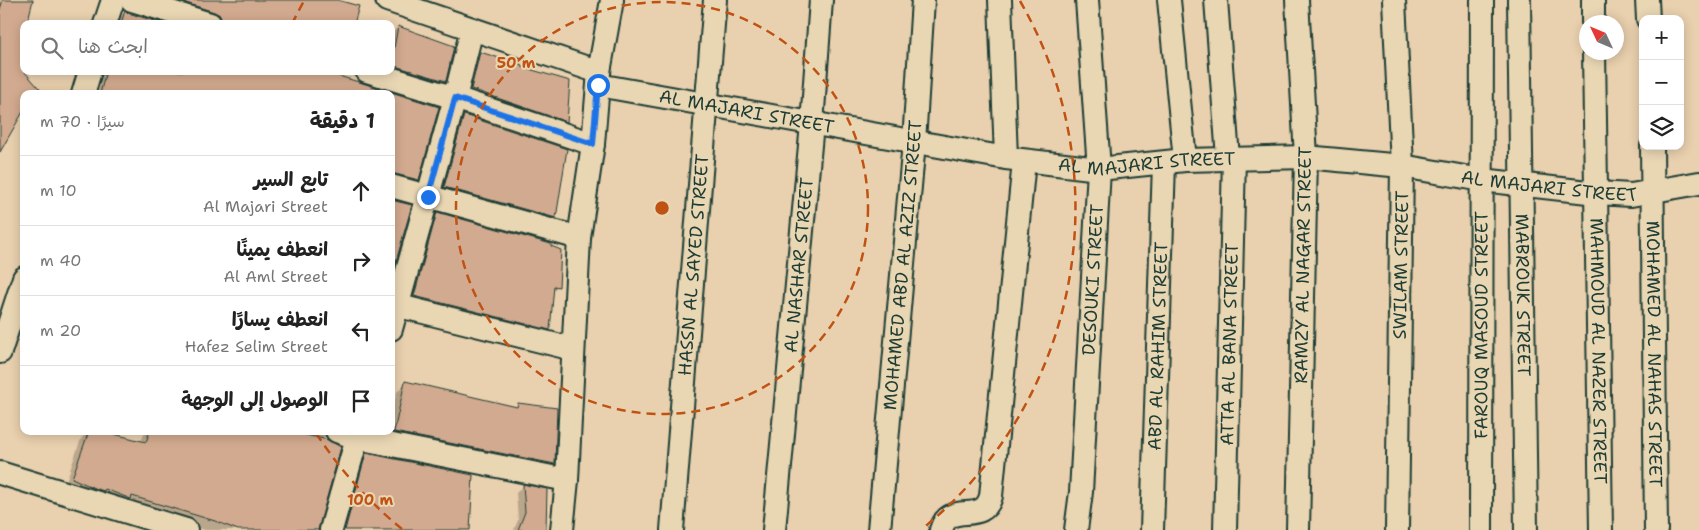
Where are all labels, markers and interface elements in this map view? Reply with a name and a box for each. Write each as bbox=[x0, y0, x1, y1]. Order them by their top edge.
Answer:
north arrow bbox=[1579, 15, 1624, 60]
map controls bbox=[1639, 15, 1684, 150]
button: + bbox=[1639, 15, 1684, 60]
search box bbox=[20, 20, 395, 75]
icon: search bbox=[38, 34, 66, 62]
text: ابحث هنا bbox=[78, 34, 148, 59]
text: 50 m bbox=[497, 53, 536, 73]
button: − bbox=[1639, 60, 1684, 105]
route start bbox=[587, 74, 610, 97]
street label: AL MAJARI STREET bbox=[657, 84, 836, 139]
button: layers bbox=[1639, 105, 1684, 150]
text: 1 دقيقة bbox=[310, 107, 375, 135]
text: سيرًا · 70 m bbox=[40, 111, 125, 132]
street label: MOHAMED ABD AL AZIZ STREET bbox=[878, 119, 927, 411]
street label: RAMZY AL NAGAR STREET bbox=[1289, 146, 1317, 384]
street label: AL MAJARI STREET bbox=[1057, 147, 1236, 182]
street label: HASSN AL SAYED STREET bbox=[673, 153, 714, 377]
street label: AL MAJARI STREET bbox=[1459, 165, 1640, 208]
text: تابع السير bbox=[254, 167, 328, 192]
street label: AL NASHAR STREET bbox=[779, 176, 819, 354]
icon: ahead bbox=[347, 177, 375, 205]
text: 10 m bbox=[40, 180, 77, 201]
route end bbox=[417, 186, 440, 209]
street label: SWILAM STREET bbox=[1388, 190, 1414, 340]
text: Al Majari Street bbox=[203, 196, 328, 217]
centre of rings bbox=[653, 199, 671, 217]
street label: DESOUKI STREET bbox=[1077, 203, 1109, 356]
street label: FAROUQ MASOUD STREET bbox=[1469, 211, 1494, 439]
street label: MABROUK STREET bbox=[1510, 214, 1536, 376]
street label: MAHMOUD AL NAZER STREET bbox=[1584, 218, 1612, 484]
street label: MOHAMED AL NAHAS STREET bbox=[1641, 221, 1668, 487]
text: انعطف يمينًا bbox=[237, 237, 328, 262]
street label: ABD AL RAHIM STREET bbox=[1143, 241, 1173, 451]
street label: ATTA AL BANA STREET bbox=[1215, 242, 1244, 446]
icon: right bbox=[347, 247, 375, 275]
text: 40 m bbox=[40, 250, 82, 271]
text: Al Aml Street bbox=[223, 266, 328, 287]
text: انعطف يسارًا bbox=[232, 307, 328, 332]
icon: left bbox=[347, 317, 375, 345]
text: 20 m bbox=[40, 320, 81, 341]
text: Hafez Selim Street bbox=[185, 336, 328, 357]
text: الوصول إلى الوجهة bbox=[181, 387, 328, 412]
icon: arrive bbox=[347, 387, 375, 415]
text: 100 m bbox=[347, 490, 393, 510]

